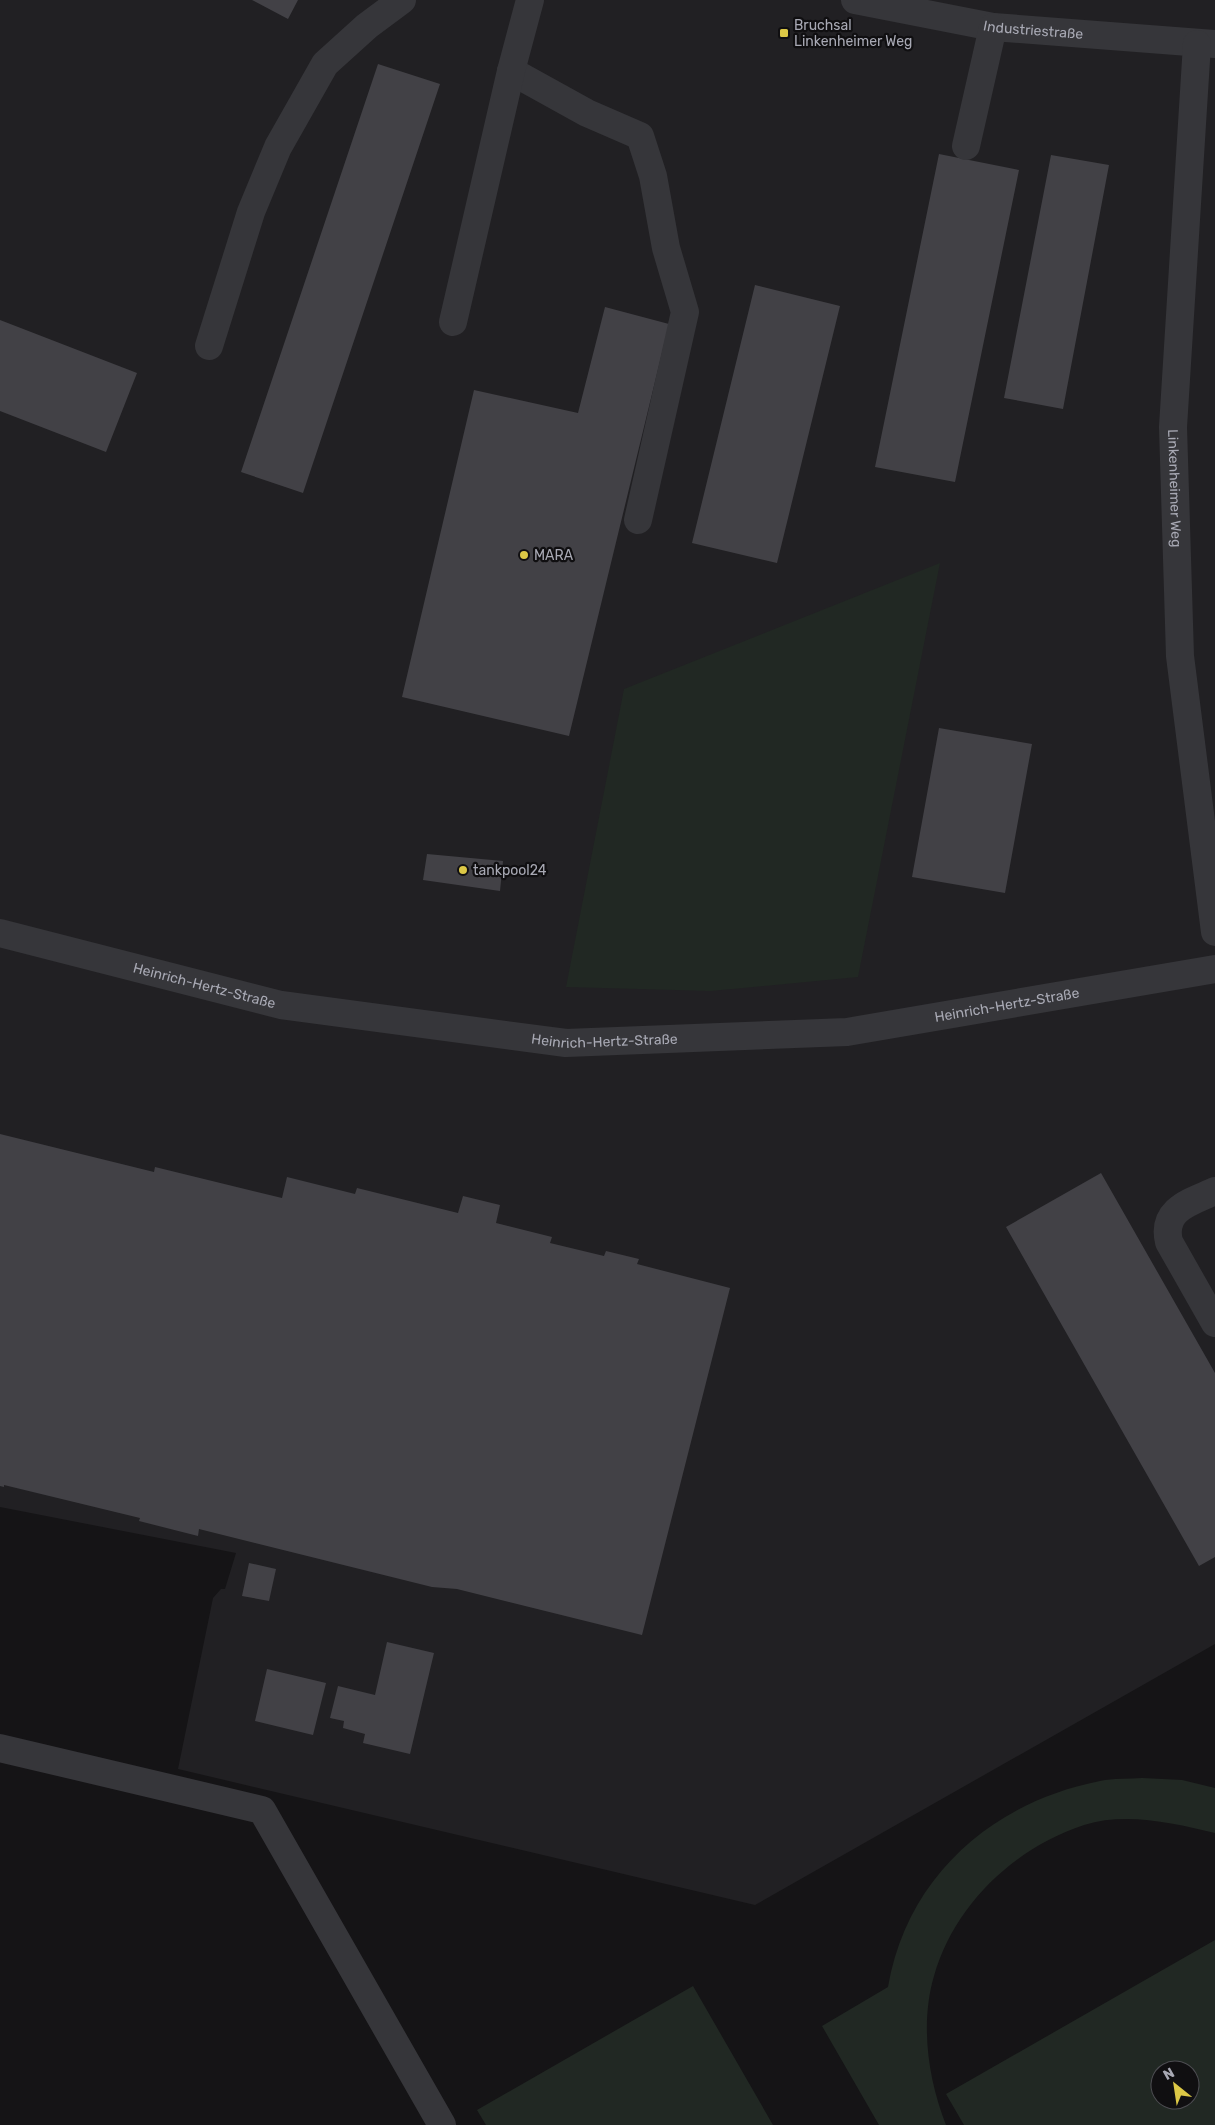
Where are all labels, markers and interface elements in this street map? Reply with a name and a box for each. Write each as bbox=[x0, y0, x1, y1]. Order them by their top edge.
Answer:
place label: Bruchsal Linkenheimer Weg bbox=[794, 17, 912, 50]
street label: Industriestraße bbox=[982, 17, 1084, 43]
marker: Bruchsal Linkenheimer Weg bbox=[778, 27, 790, 39]
street label: Linkenheimer Weg bbox=[1164, 429, 1185, 548]
place label: MARA bbox=[534, 547, 574, 564]
marker: MARA bbox=[518, 549, 530, 561]
place label: tankpool24 bbox=[473, 862, 547, 879]
marker: tankpool24 bbox=[457, 864, 469, 876]
street label: Heinrich-Hertz-Straße bbox=[131, 959, 278, 1012]
street label: Heinrich-Hertz-Straße bbox=[933, 984, 1081, 1026]
street label: Heinrich-Hertz-Straße bbox=[530, 1030, 678, 1052]
north arrow bbox=[1150, 2060, 1200, 2110]
text: N bbox=[1160, 2064, 1177, 2084]

